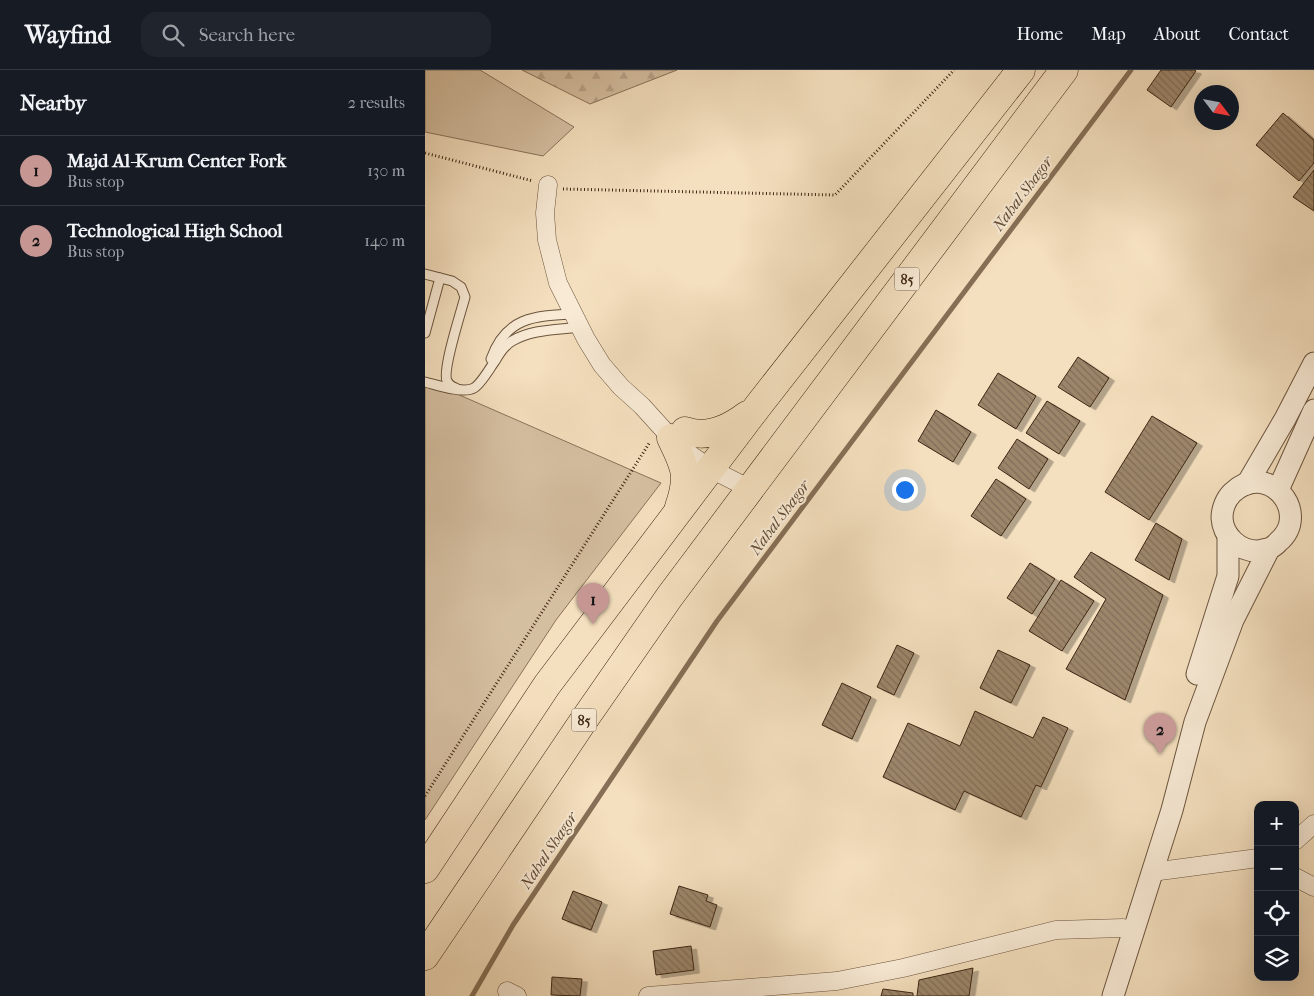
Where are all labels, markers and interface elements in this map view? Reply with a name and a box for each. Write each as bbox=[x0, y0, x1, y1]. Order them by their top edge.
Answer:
search box bbox=[141, 12, 491, 57]
text: Wayfind bbox=[25, 21, 111, 49]
icon: search bbox=[159, 21, 187, 49]
text: Search here bbox=[199, 24, 295, 46]
text: Home bbox=[1016, 24, 1063, 45]
text: Map bbox=[1091, 24, 1126, 45]
text: About bbox=[1154, 24, 1200, 45]
text: Contact bbox=[1228, 24, 1289, 45]
north arrow bbox=[1194, 85, 1239, 130]
text: Nearby bbox=[20, 91, 86, 115]
text: 2 results bbox=[348, 93, 405, 112]
text: Majd Al-Krum Center Fork bbox=[67, 150, 286, 172]
water label: Nahal Shagor bbox=[988, 151, 1058, 235]
text: 1 bbox=[33, 161, 39, 180]
text: 130 m bbox=[367, 161, 405, 180]
text: Bus stop bbox=[67, 172, 124, 191]
text: Technological High School bbox=[67, 220, 283, 242]
text: 2 bbox=[32, 231, 40, 250]
text: 140 m bbox=[364, 231, 405, 250]
text: Bus stop bbox=[67, 242, 124, 261]
road number: 85 bbox=[895, 268, 919, 290]
water label: Nahal Shagor bbox=[745, 475, 815, 559]
your location bbox=[892, 477, 918, 503]
pin: 1 bbox=[577, 583, 609, 624]
road number: 85 bbox=[571, 708, 597, 732]
pin: 2 bbox=[1144, 713, 1176, 754]
map controls bbox=[1254, 801, 1299, 981]
button: + bbox=[1254, 801, 1299, 846]
water label: Nahal Shagor bbox=[515, 807, 582, 893]
button: − bbox=[1254, 846, 1299, 891]
button: locate bbox=[1254, 891, 1299, 936]
button: layers bbox=[1254, 936, 1299, 981]

